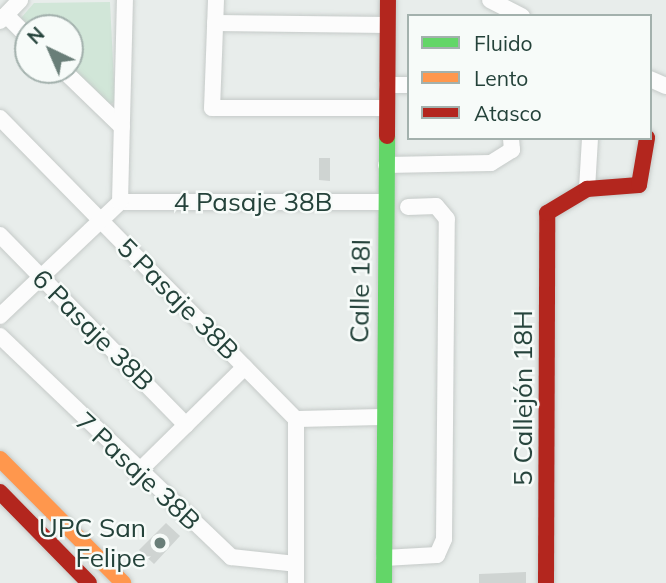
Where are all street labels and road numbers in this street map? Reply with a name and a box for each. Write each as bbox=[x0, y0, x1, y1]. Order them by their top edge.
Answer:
street label: 4 Pasaje 38B bbox=[174, 186, 332, 218]
street label: 5 Pasaje 38B bbox=[111, 232, 245, 366]
street label: Calle 18I bbox=[343, 239, 377, 343]
street label: 6 Pasaje 38B bbox=[26, 263, 160, 397]
street label: 5 Callejón 18H bbox=[507, 310, 539, 486]
street label: 7 Pasaje 38B bbox=[69, 405, 207, 537]

